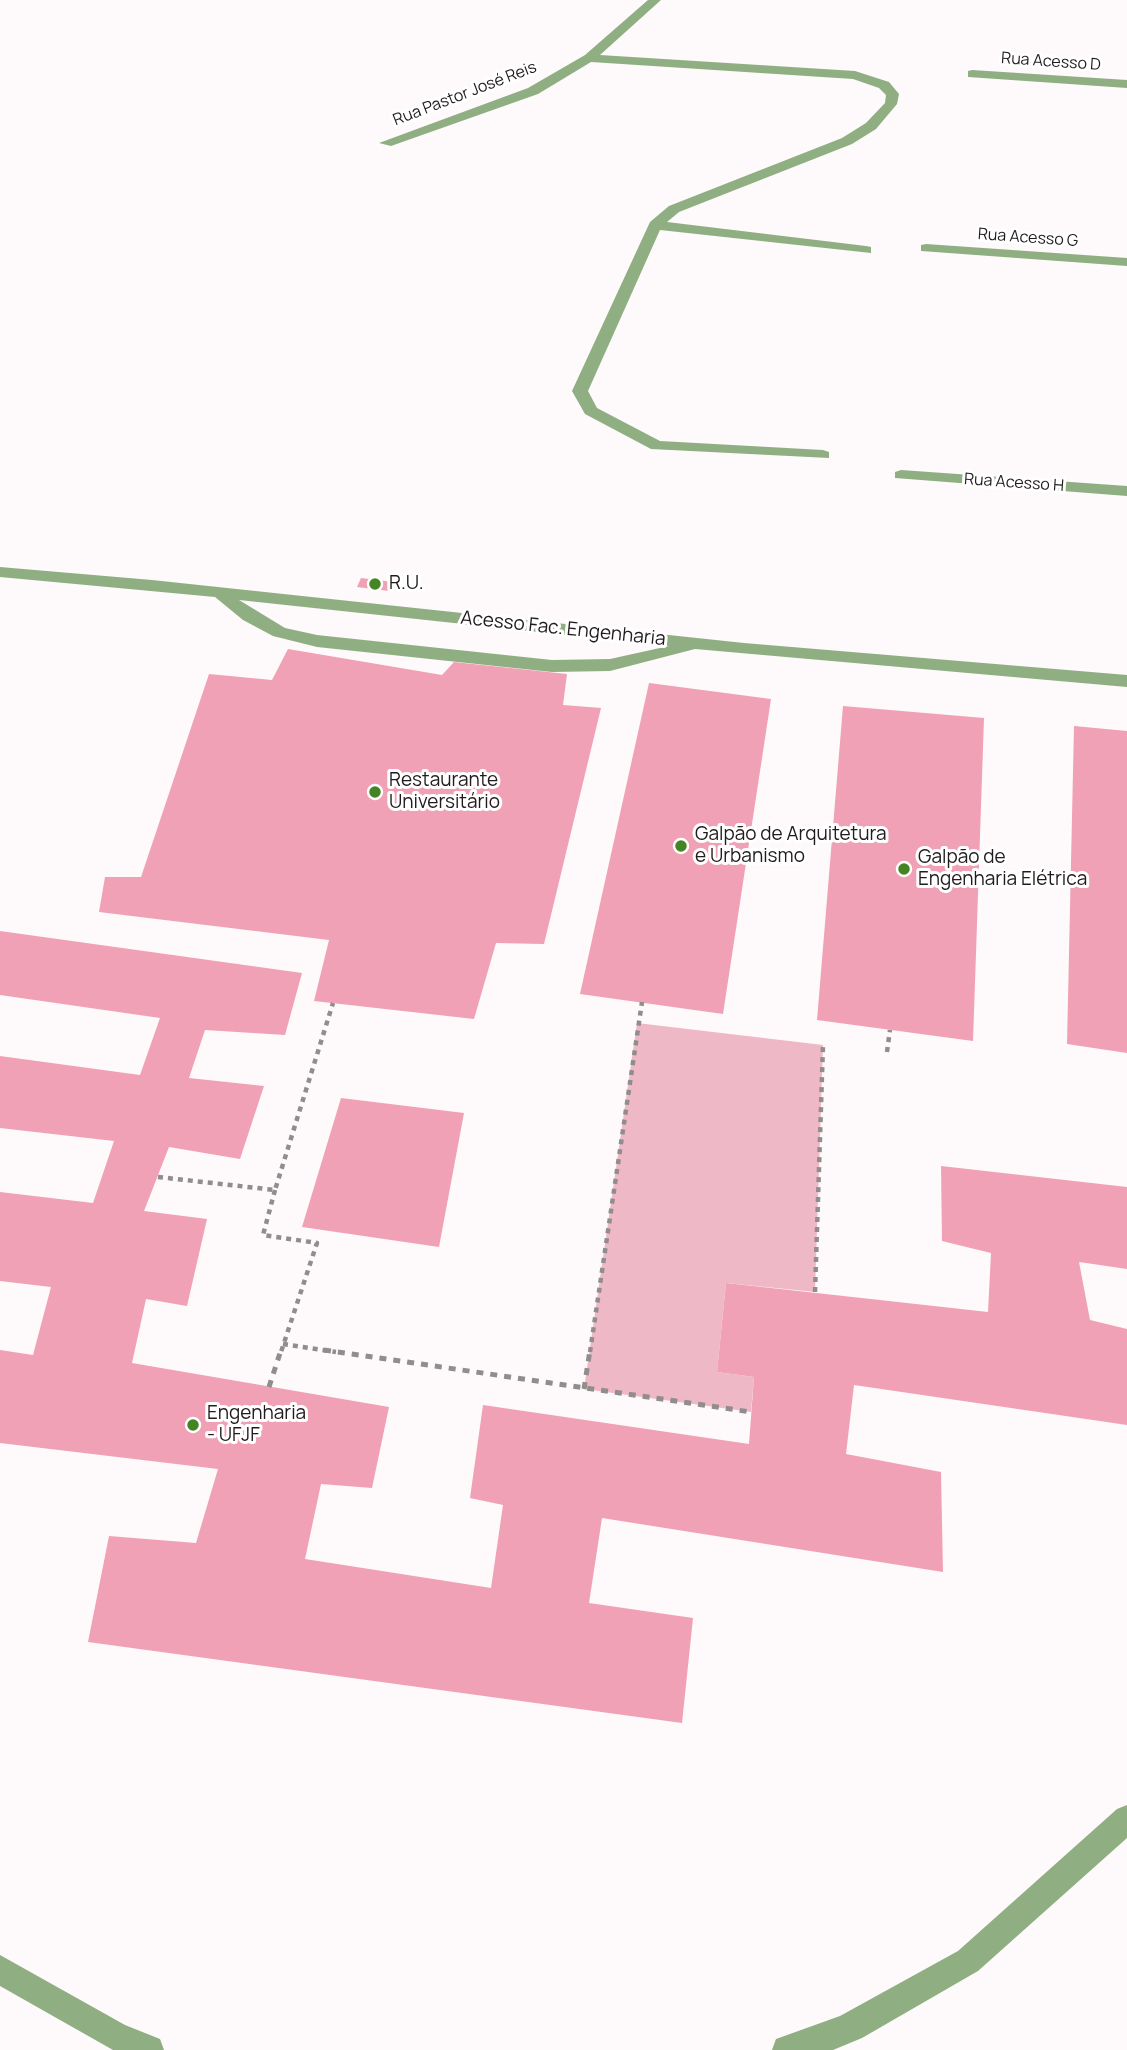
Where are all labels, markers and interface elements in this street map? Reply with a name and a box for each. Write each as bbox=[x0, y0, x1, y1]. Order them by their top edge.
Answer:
street label: Rua Acesso D bbox=[1000, 49, 1102, 75]
street label: Rua Pastor José Reis bbox=[391, 58, 539, 130]
street label: Rua Acesso G bbox=[977, 225, 1079, 251]
street label: Rua Acesso H bbox=[963, 470, 1065, 496]
place label: R.U. bbox=[389, 573, 424, 595]
marker: R.U. bbox=[367, 576, 383, 592]
street label: Acesso Fac. Engenharia bbox=[459, 607, 667, 651]
place label: Restaurante Universitário bbox=[389, 770, 500, 814]
marker: Restaurante Universitário bbox=[367, 784, 383, 800]
place label: Galpão de Arquitetura e Urbanismo bbox=[695, 824, 887, 868]
marker: Galpão de Arquitetura e Urbanismo bbox=[673, 838, 689, 854]
place label: Galpão de Engenharia Elétrica bbox=[918, 847, 1087, 891]
marker: Galpão de Engenharia Elétrica bbox=[896, 861, 912, 877]
place label: Engenharia - UFJF bbox=[207, 1403, 306, 1447]
marker: Engenharia - UFJF bbox=[185, 1417, 201, 1433]

